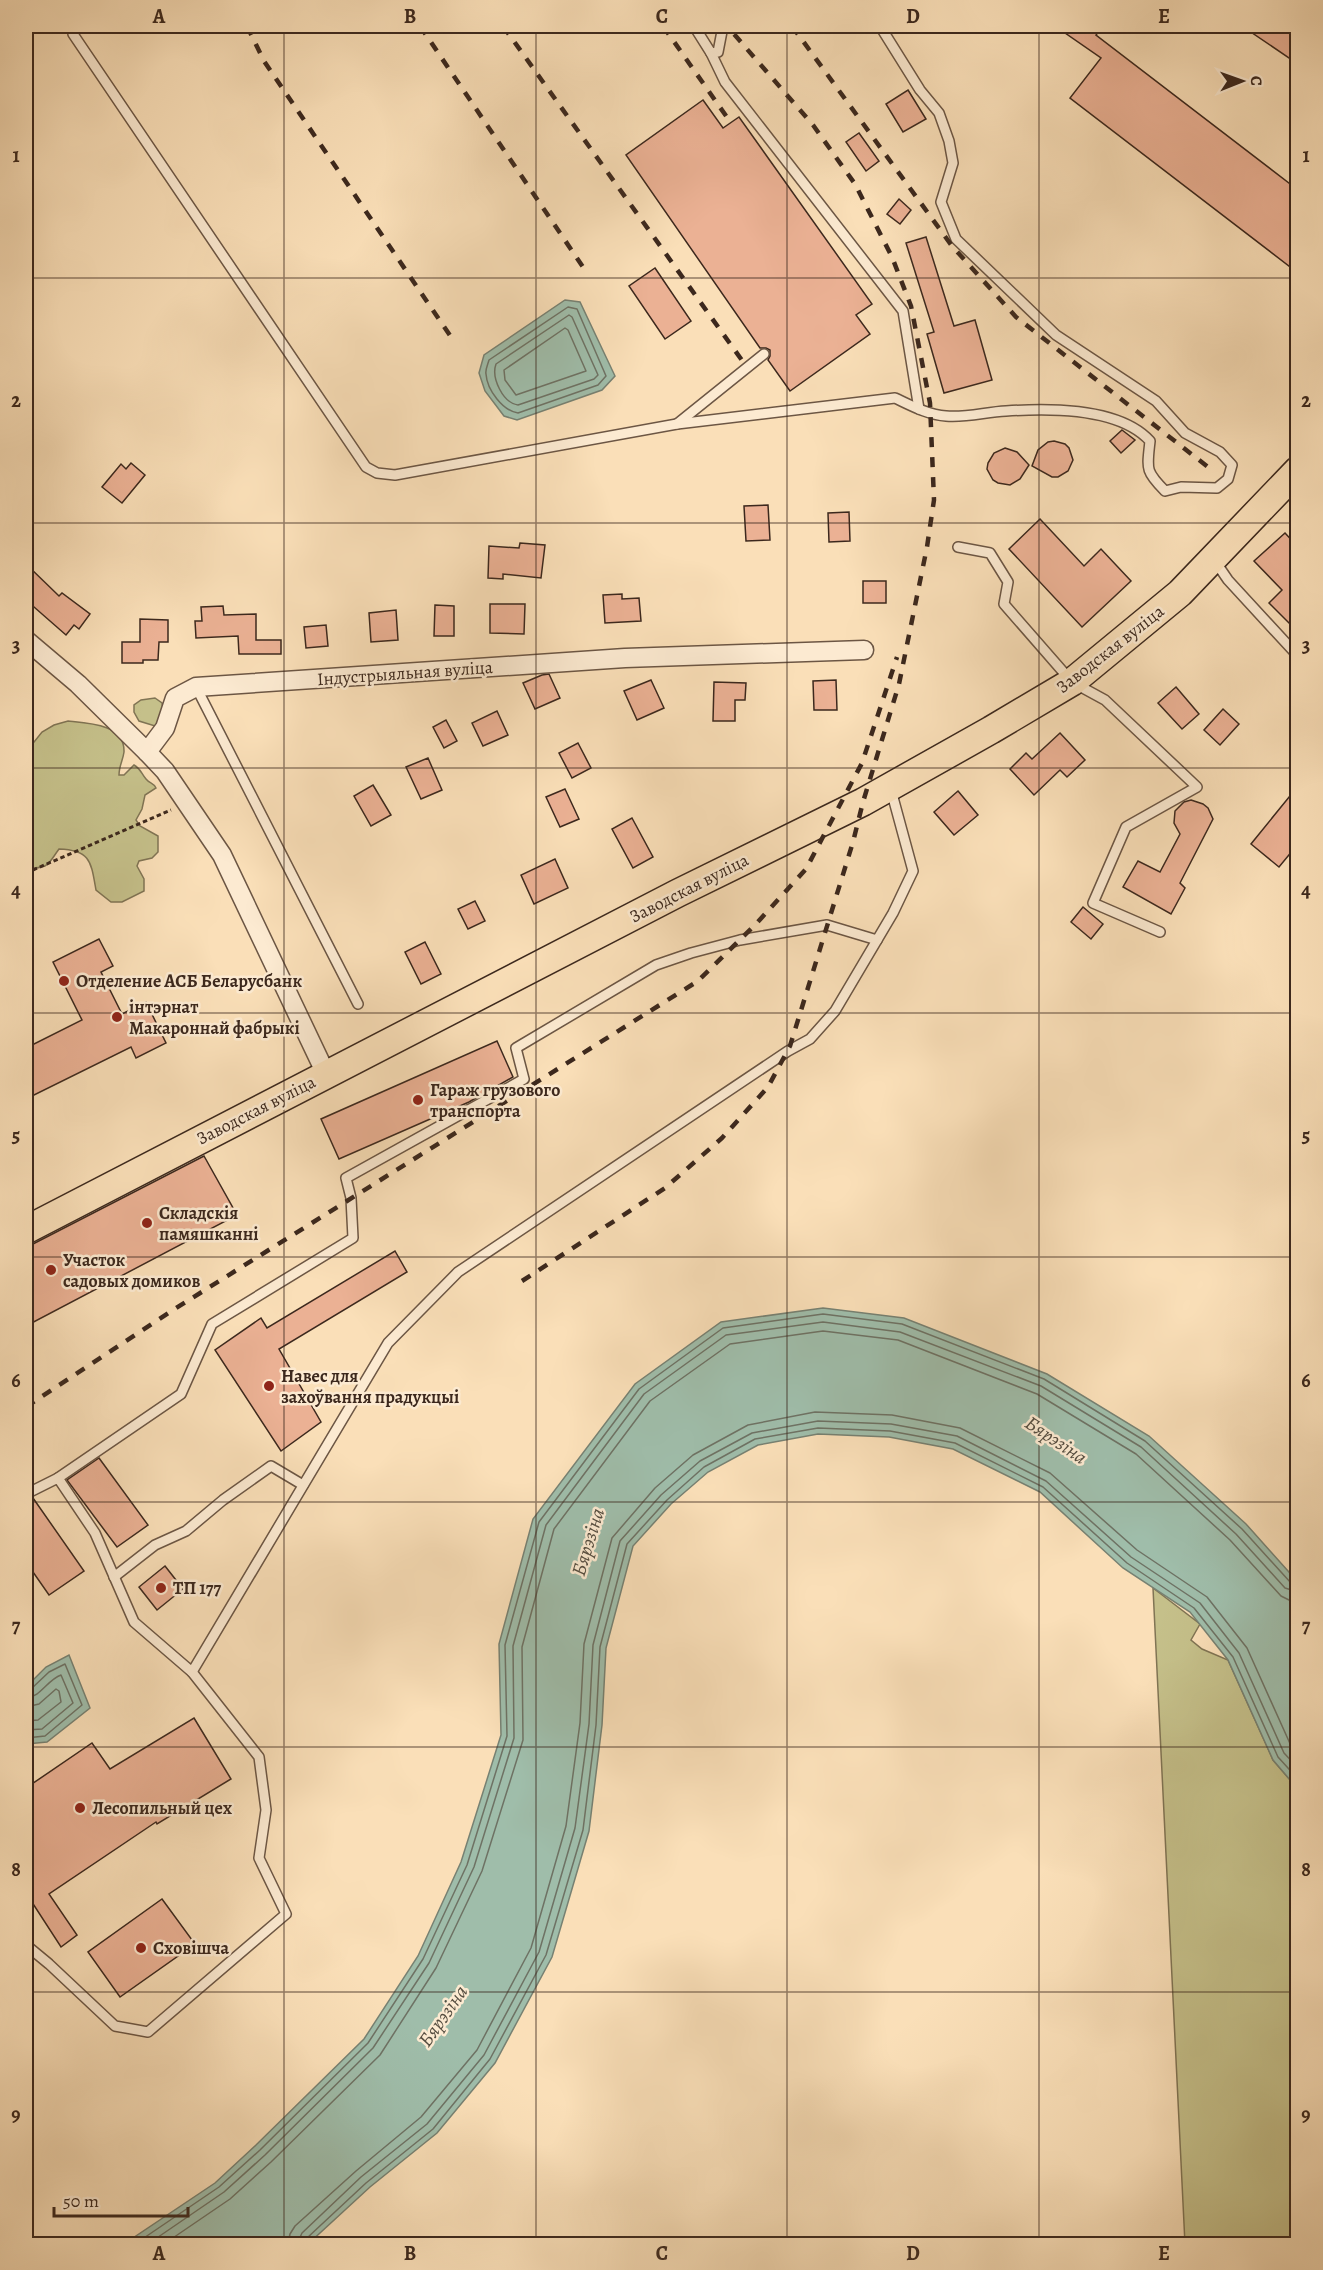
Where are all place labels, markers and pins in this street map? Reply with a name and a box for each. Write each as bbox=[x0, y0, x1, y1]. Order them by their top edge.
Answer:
place label: Отделение АСБ Беларусбанк bbox=[76, 969, 302, 993]
marker: Отделение АСБ Беларусбанк bbox=[57, 974, 71, 988]
place label: інтэрнат Макароннай фабрыкі bbox=[129, 995, 300, 1040]
marker: інтэрнат Макароннай фабрыкі bbox=[110, 1010, 124, 1024]
place label: Гараж грузового транспорта bbox=[430, 1078, 560, 1123]
marker: Гараж грузового транспорта bbox=[411, 1093, 425, 1107]
place label: Складскія памяшканні bbox=[159, 1201, 259, 1246]
marker: Складскія памяшканні bbox=[140, 1216, 154, 1230]
place label: Участок садовых домиков bbox=[63, 1248, 200, 1293]
marker: Участок садовых домиков bbox=[44, 1263, 58, 1277]
place label: Навес для захоўвання прадукцыі bbox=[281, 1364, 459, 1409]
marker: Навес для захоўвання прадукцыі bbox=[262, 1379, 276, 1393]
place label: ТП 177 bbox=[173, 1576, 221, 1600]
marker: ТП 177 bbox=[154, 1581, 168, 1595]
place label: Лесопильный цех bbox=[92, 1796, 233, 1820]
marker: Лесопильный цех bbox=[73, 1801, 87, 1815]
place label: Сховішча bbox=[153, 1936, 229, 1960]
marker: Сховішча bbox=[134, 1941, 148, 1955]

